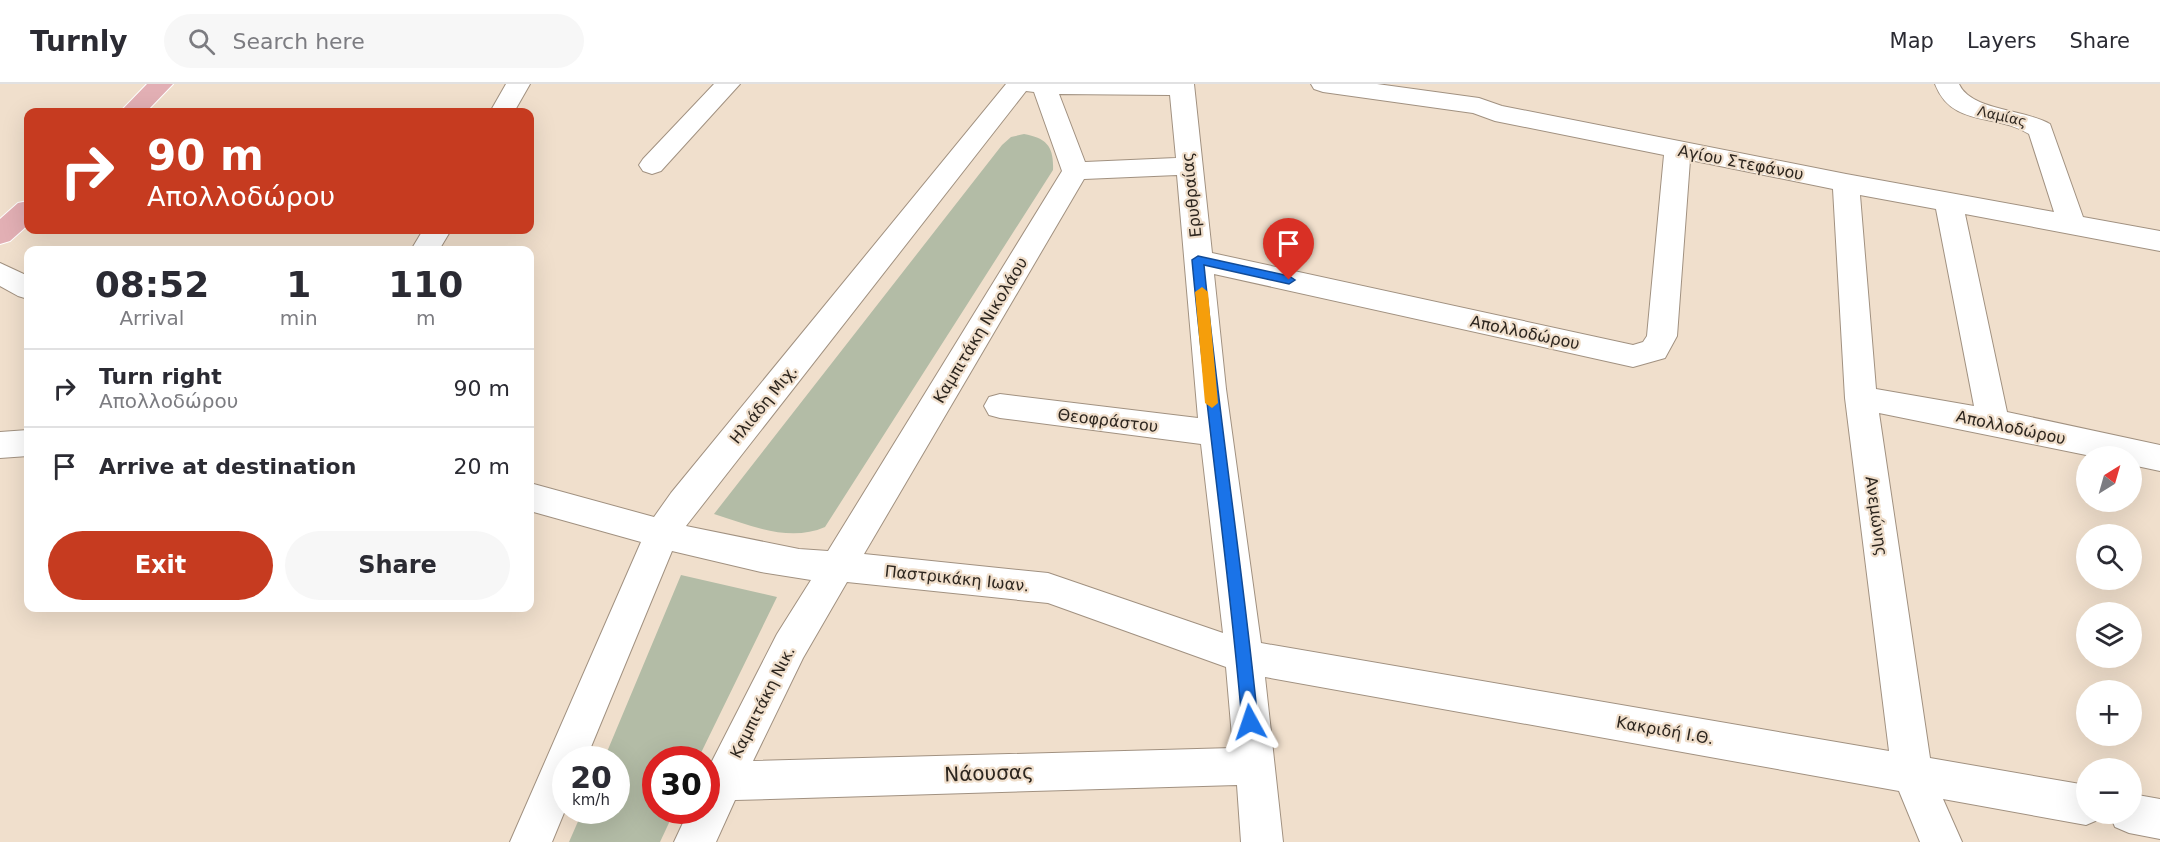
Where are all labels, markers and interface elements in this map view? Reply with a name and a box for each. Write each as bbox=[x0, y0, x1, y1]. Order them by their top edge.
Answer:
search box bbox=[164, 14, 584, 68]
text: Turnly bbox=[30, 25, 128, 58]
icon: search bbox=[185, 25, 218, 58]
text: Search here bbox=[233, 29, 365, 54]
text: Map bbox=[1890, 29, 1934, 53]
text: Layers bbox=[1967, 29, 2036, 53]
text: Share bbox=[2069, 29, 2130, 53]
street label: Λαμίας bbox=[1976, 103, 2028, 129]
text: 90 m bbox=[147, 131, 264, 180]
icon: right bbox=[48, 132, 126, 210]
street label: Αγίου Στεφάνου bbox=[1677, 141, 1805, 184]
street label: Ερυθραίας bbox=[1178, 152, 1205, 238]
text: Απολλοδώρου bbox=[147, 181, 335, 212]
pin bbox=[1263, 218, 1314, 280]
icon: arrive bbox=[1272, 227, 1305, 260]
street label: Καμπιτάκη Νικολάου bbox=[929, 254, 1032, 407]
text: 08:52 bbox=[95, 264, 209, 305]
text: 1 bbox=[286, 264, 311, 305]
text: 110 bbox=[388, 264, 463, 305]
text: Arrival bbox=[119, 306, 184, 330]
text: min bbox=[280, 306, 318, 330]
text: m bbox=[416, 306, 436, 330]
street label: Απολλοδώρου bbox=[1468, 312, 1581, 353]
street label: Ηλιάδη Μιχ. bbox=[726, 361, 801, 448]
text: Turn right bbox=[99, 364, 222, 389]
icon: right bbox=[48, 372, 81, 405]
text: 90 m bbox=[454, 376, 510, 401]
text: Απολλοδώρου bbox=[99, 389, 238, 413]
street label: Θεοφράστου bbox=[1057, 405, 1159, 436]
street label: Απολλοδώρου bbox=[1954, 407, 2067, 448]
north arrow bbox=[2076, 446, 2142, 512]
map controls bbox=[2076, 446, 2142, 824]
icon: arrive bbox=[48, 450, 81, 483]
text: Arrive at destination bbox=[99, 454, 356, 479]
text: 20 m bbox=[454, 454, 510, 479]
street label: Ανεμώνης bbox=[1861, 475, 1892, 557]
button: search bbox=[2076, 524, 2142, 590]
button: Exit bbox=[48, 531, 273, 600]
button: Share bbox=[285, 531, 510, 600]
street label: Παστρικάκη Ιωαν. bbox=[884, 561, 1030, 596]
button: layers bbox=[2076, 602, 2142, 668]
street label: Καμπιτάκη Νικ. bbox=[726, 643, 799, 761]
button: + bbox=[2076, 680, 2142, 746]
position arrow bbox=[1218, 690, 1282, 754]
street label: Κακριδή Ι.Θ. bbox=[1615, 713, 1715, 748]
speed limit sign: 30 bbox=[642, 746, 720, 824]
button: − bbox=[2076, 758, 2142, 824]
street label: Νάουσας bbox=[944, 759, 1034, 787]
text: 20 bbox=[570, 760, 612, 795]
text: km/h bbox=[572, 791, 610, 809]

